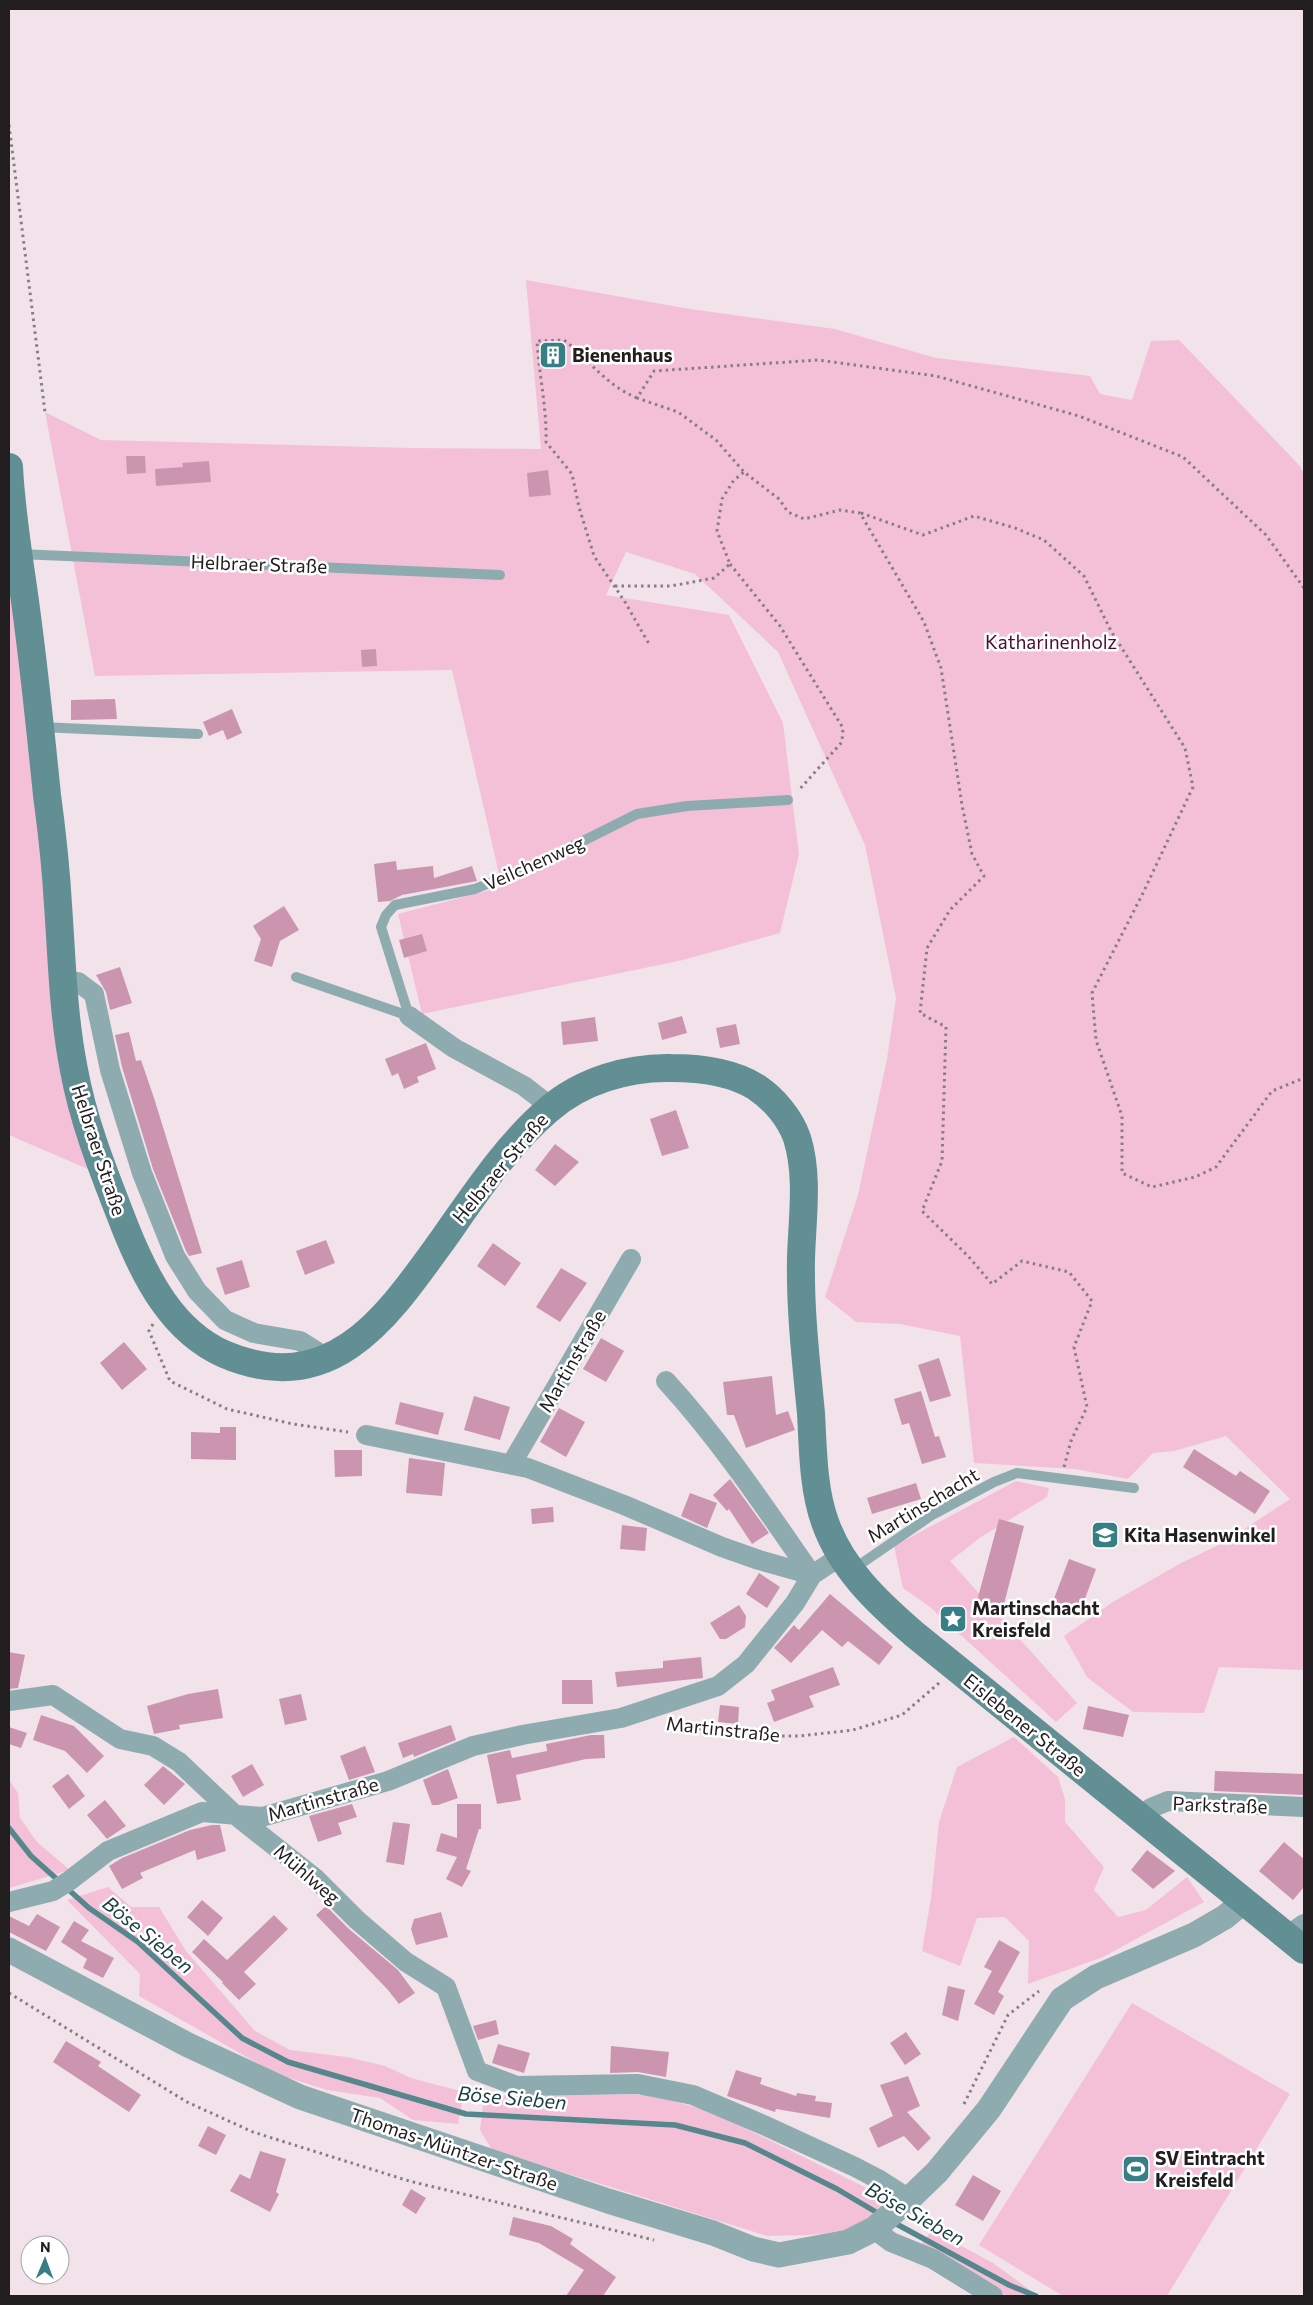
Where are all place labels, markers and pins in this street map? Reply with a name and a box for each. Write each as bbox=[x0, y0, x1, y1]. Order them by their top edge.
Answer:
building icon: Bienenhaus bbox=[538, 340, 568, 370]
place label: Bienenhaus bbox=[572, 343, 673, 366]
school or university icon: Kita Hasenwinkel bbox=[1090, 1520, 1120, 1550]
place label: Kita Hasenwinkel bbox=[1124, 1523, 1276, 1546]
place label: Martinschacht Kreisfeld bbox=[972, 1596, 1100, 1641]
place icon: Martinschacht Kreisfeld bbox=[938, 1604, 968, 1634]
place label: SV Eintracht Kreisfeld bbox=[1155, 2146, 1265, 2191]
sports icon: SV Eintracht Kreisfeld bbox=[1121, 2154, 1151, 2184]

